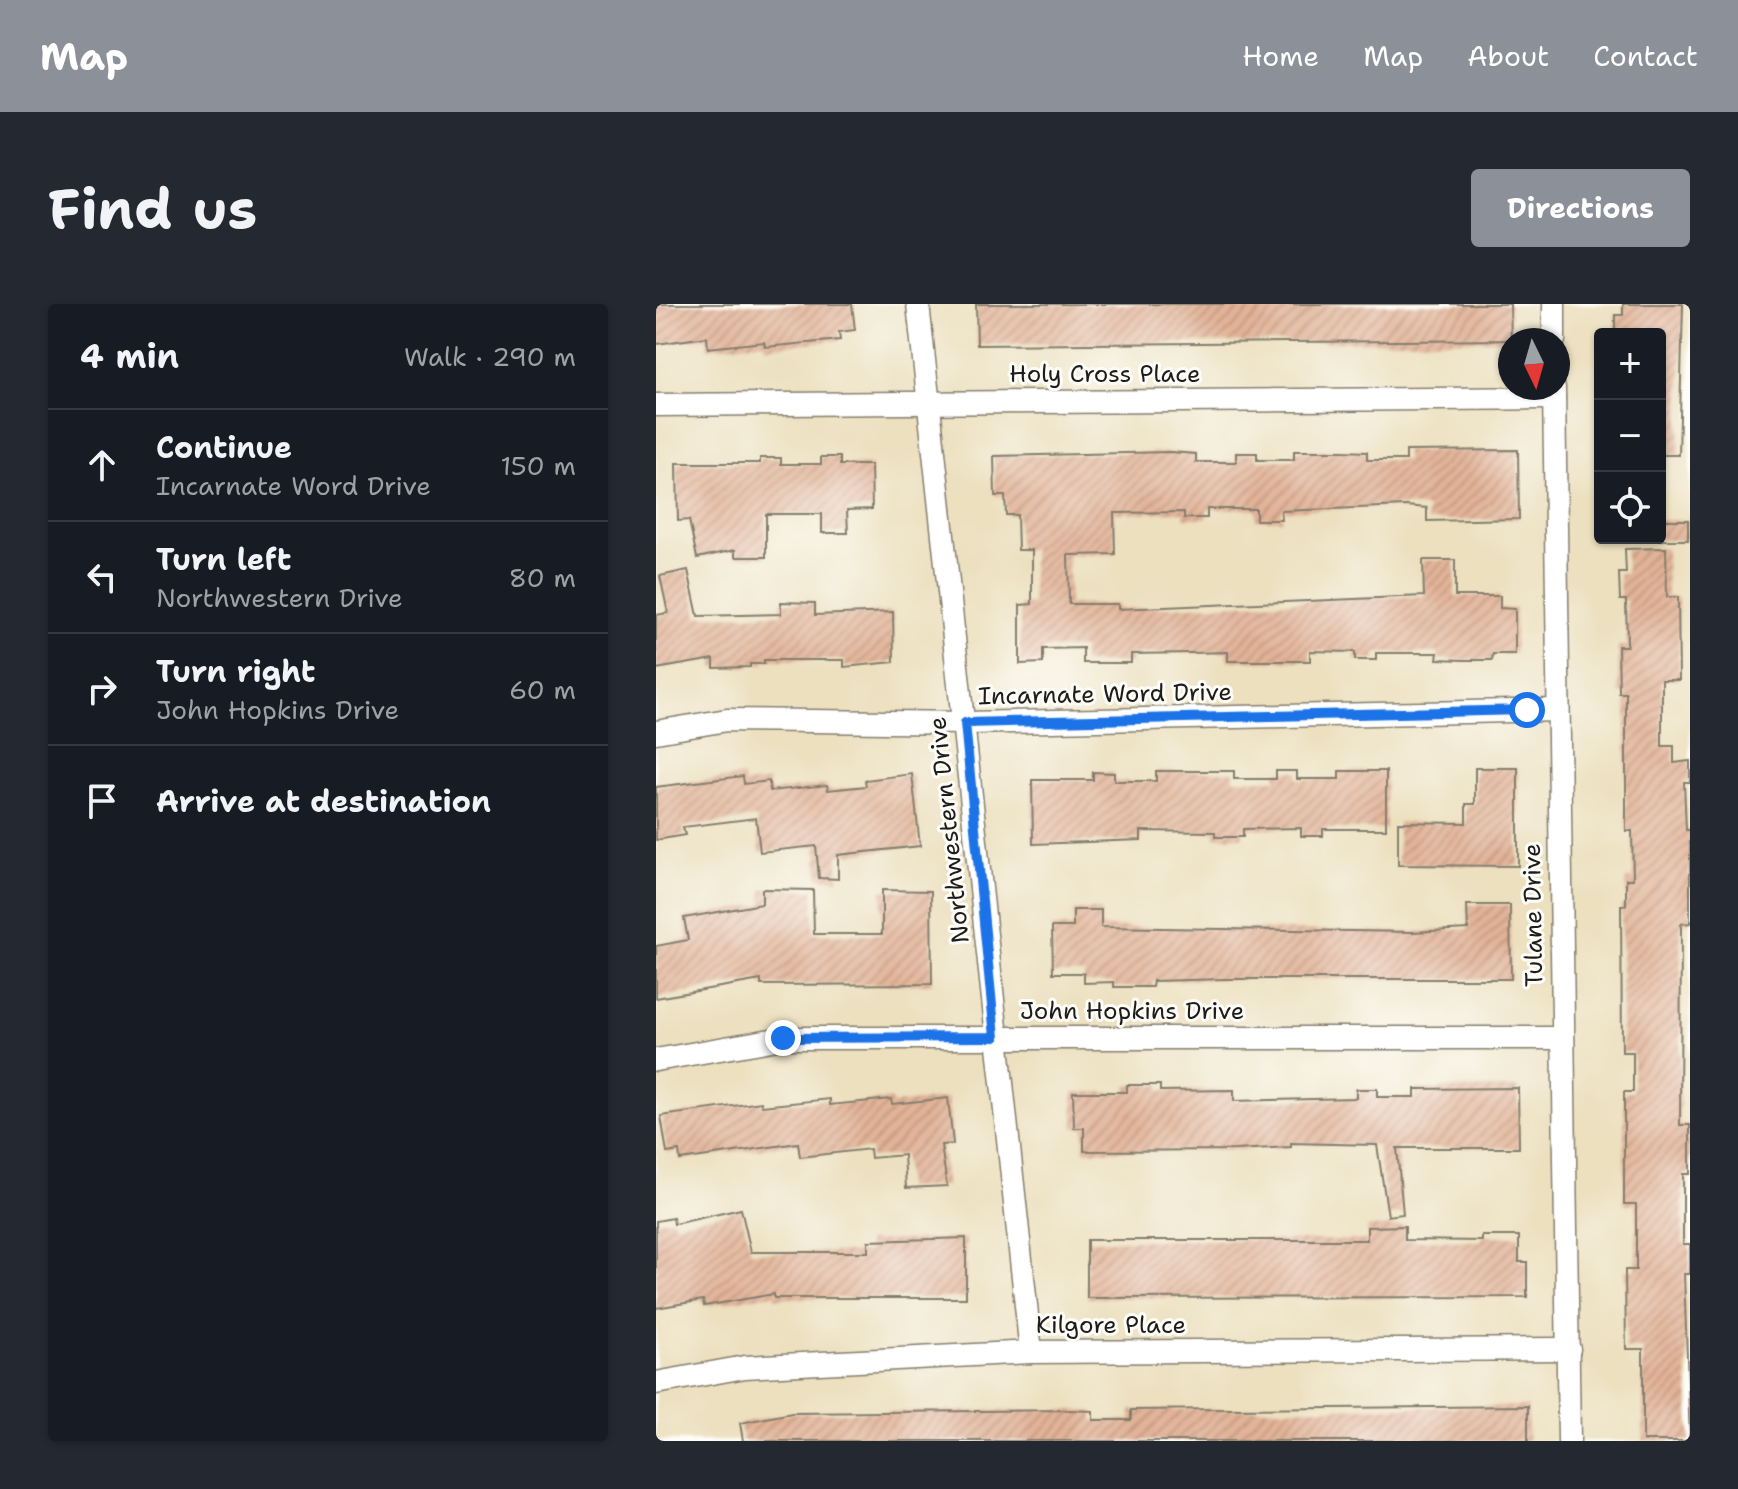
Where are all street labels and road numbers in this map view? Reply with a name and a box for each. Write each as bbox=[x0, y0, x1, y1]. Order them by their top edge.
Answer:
street label: Holy Cross Place bbox=[1009, 358, 1201, 390]
street label: Incarnate Word Drive bbox=[978, 676, 1232, 712]
street label: Northwestern Drive bbox=[921, 715, 977, 945]
street label: Tulane Drive bbox=[1516, 843, 1550, 987]
street label: John Hopkins Drive bbox=[1020, 995, 1244, 1027]
street label: Kilgore Place bbox=[1036, 1309, 1186, 1341]

